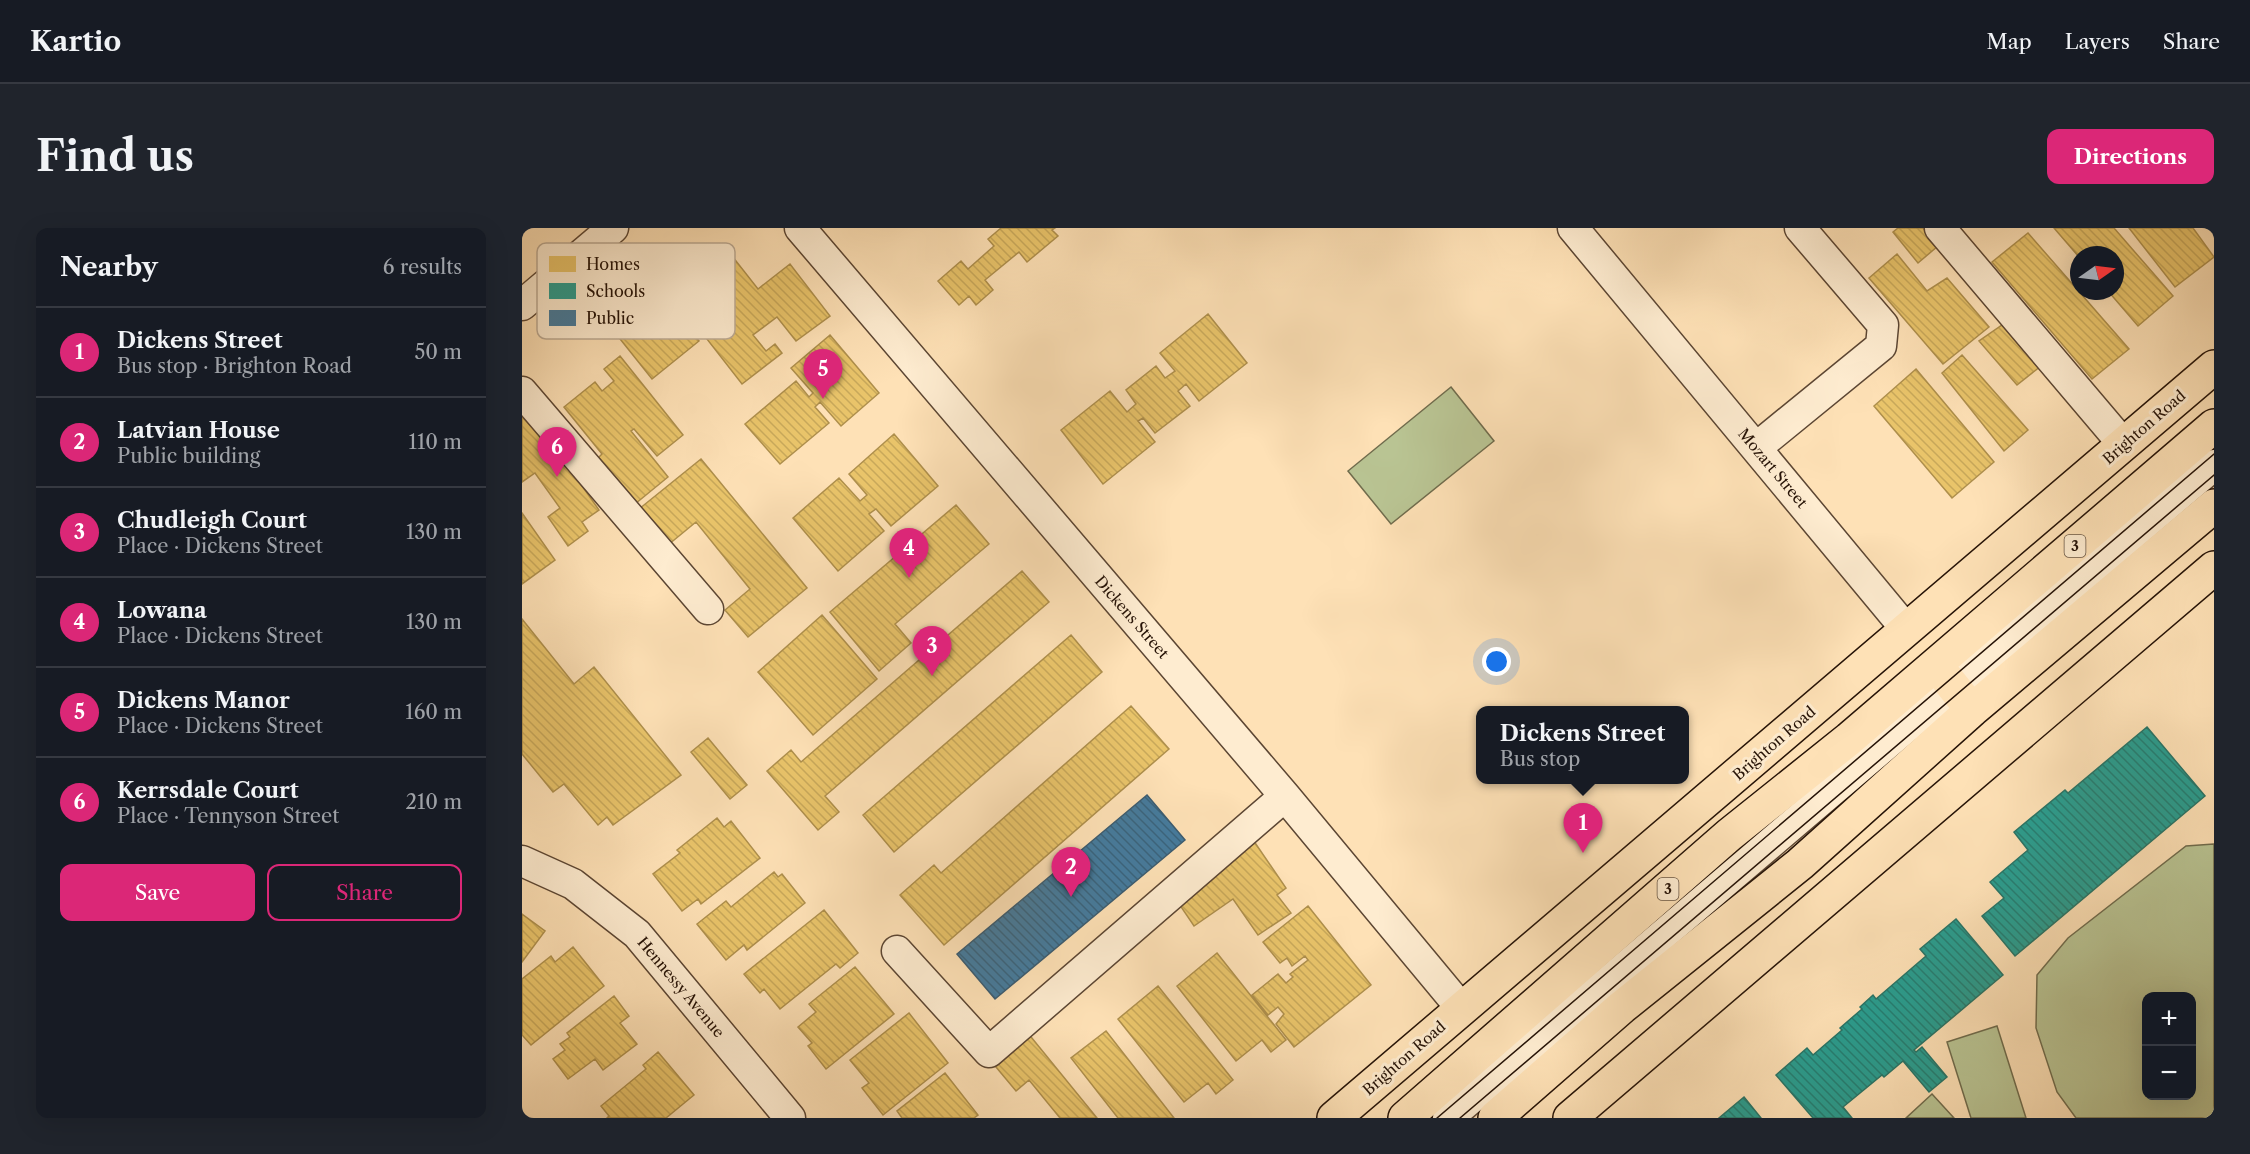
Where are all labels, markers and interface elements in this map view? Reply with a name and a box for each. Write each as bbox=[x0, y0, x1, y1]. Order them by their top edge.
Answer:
text: Kartio bbox=[30, 24, 121, 58]
text: Map bbox=[1987, 29, 2032, 54]
text: Layers bbox=[2065, 29, 2130, 54]
text: Share bbox=[2163, 29, 2220, 54]
button: Directions bbox=[2047, 129, 2214, 184]
text: Find us bbox=[36, 130, 194, 182]
legend bbox=[537, 243, 735, 339]
north arrow bbox=[2070, 246, 2124, 300]
text: Nearby bbox=[60, 251, 158, 283]
text: Homes bbox=[586, 254, 640, 274]
text: 6 results bbox=[383, 255, 462, 279]
text: Schools bbox=[586, 281, 645, 301]
text: Public bbox=[586, 308, 634, 328]
text: Dickens Street bbox=[117, 327, 282, 354]
text: 1 bbox=[75, 340, 84, 364]
text: 50 m bbox=[415, 340, 462, 364]
pin: 5 bbox=[804, 350, 842, 399]
text: Bus stop · Brighton Road bbox=[117, 354, 352, 378]
street label: Brighton Road bbox=[2099, 386, 2189, 468]
text: Latvian House bbox=[117, 417, 280, 444]
street label: Mozart Street bbox=[1734, 424, 1812, 512]
pin: 6 bbox=[537, 428, 576, 477]
text: 2 bbox=[74, 430, 85, 454]
text: 110 m bbox=[409, 430, 462, 454]
text: Public building bbox=[117, 444, 260, 468]
text: Chudleigh Court bbox=[117, 507, 307, 534]
text: 3 bbox=[74, 520, 85, 544]
text: 130 m bbox=[406, 520, 462, 544]
pin: 4 bbox=[890, 528, 928, 578]
text: Place · Dickens Street bbox=[117, 534, 323, 558]
road number: 3 bbox=[2064, 535, 2086, 557]
street label: Dickens Street bbox=[1091, 572, 1174, 663]
text: Lowana bbox=[117, 597, 207, 624]
text: 4 bbox=[74, 610, 85, 634]
text: 130 m bbox=[406, 610, 462, 634]
text: Place · Dickens Street bbox=[117, 624, 323, 648]
pin: 3 bbox=[912, 626, 952, 676]
your location bbox=[1482, 647, 1511, 676]
text: Dickens Manor bbox=[117, 687, 290, 714]
text: 5 bbox=[74, 700, 85, 724]
text: 160 m bbox=[405, 700, 462, 724]
street label: Brighton Road bbox=[1729, 702, 1819, 784]
popup bbox=[1476, 706, 1689, 784]
text: Place · Dickens Street bbox=[117, 714, 323, 738]
text: Dickens Street bbox=[1500, 720, 1665, 747]
text: Bus stop bbox=[1500, 747, 1580, 771]
text: Kerrsdale Court bbox=[117, 777, 299, 804]
text: 6 bbox=[74, 790, 85, 814]
text: 210 m bbox=[405, 790, 462, 814]
text: Place · Tennyson Street bbox=[117, 804, 339, 828]
pin: 1 bbox=[1564, 804, 1602, 853]
pin: 2 bbox=[1052, 848, 1090, 897]
button: Save bbox=[60, 864, 255, 921]
button: Share bbox=[267, 864, 462, 921]
road number: 3 bbox=[1658, 878, 1678, 900]
street label: Hennessy Avenue bbox=[633, 933, 729, 1041]
map controls bbox=[2142, 992, 2196, 1100]
button: + bbox=[2142, 992, 2196, 1046]
street label: Brighton Road bbox=[1359, 1017, 1449, 1099]
button: − bbox=[2142, 1046, 2196, 1100]

